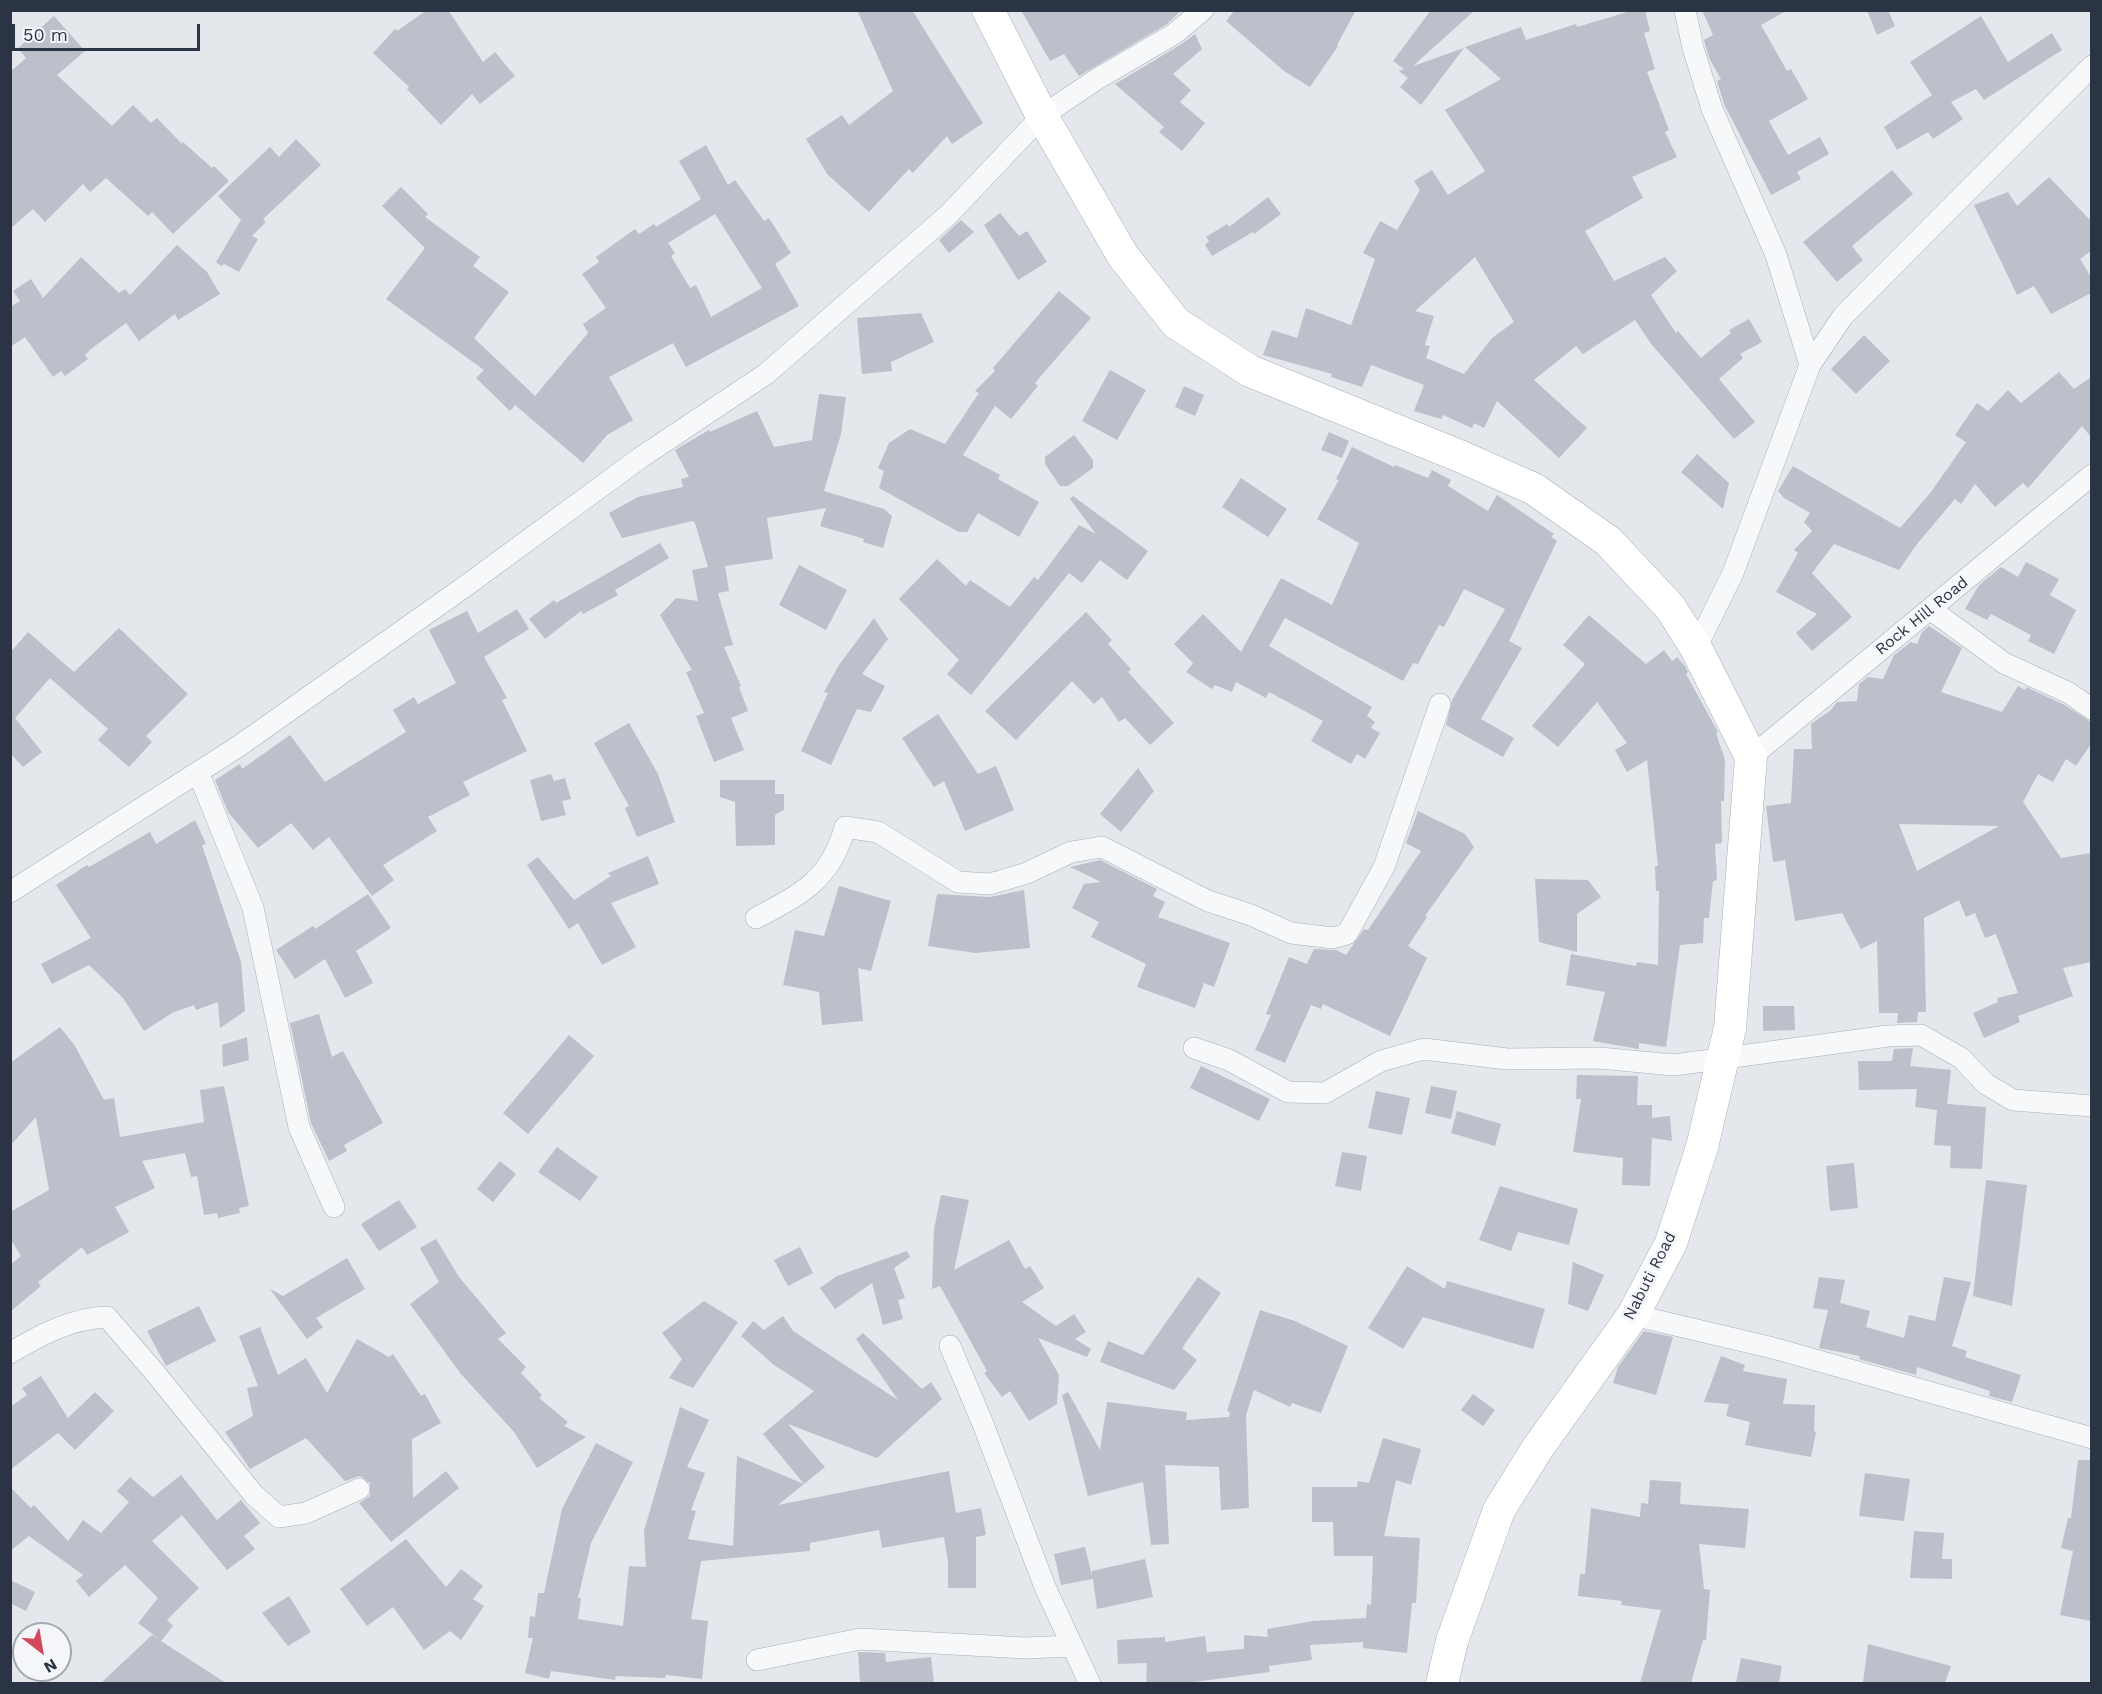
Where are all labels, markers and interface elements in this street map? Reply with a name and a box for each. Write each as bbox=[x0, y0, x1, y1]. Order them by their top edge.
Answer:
scale bar bbox=[15, 12, 202, 50]
text: 50 m bbox=[23, 24, 68, 45]
street label: Rock Hill Road bbox=[1872, 573, 1972, 659]
street label: Nabuti Road bbox=[1620, 1229, 1680, 1323]
north arrow bbox=[12, 1622, 72, 1682]
text: N bbox=[41, 1655, 60, 1677]

